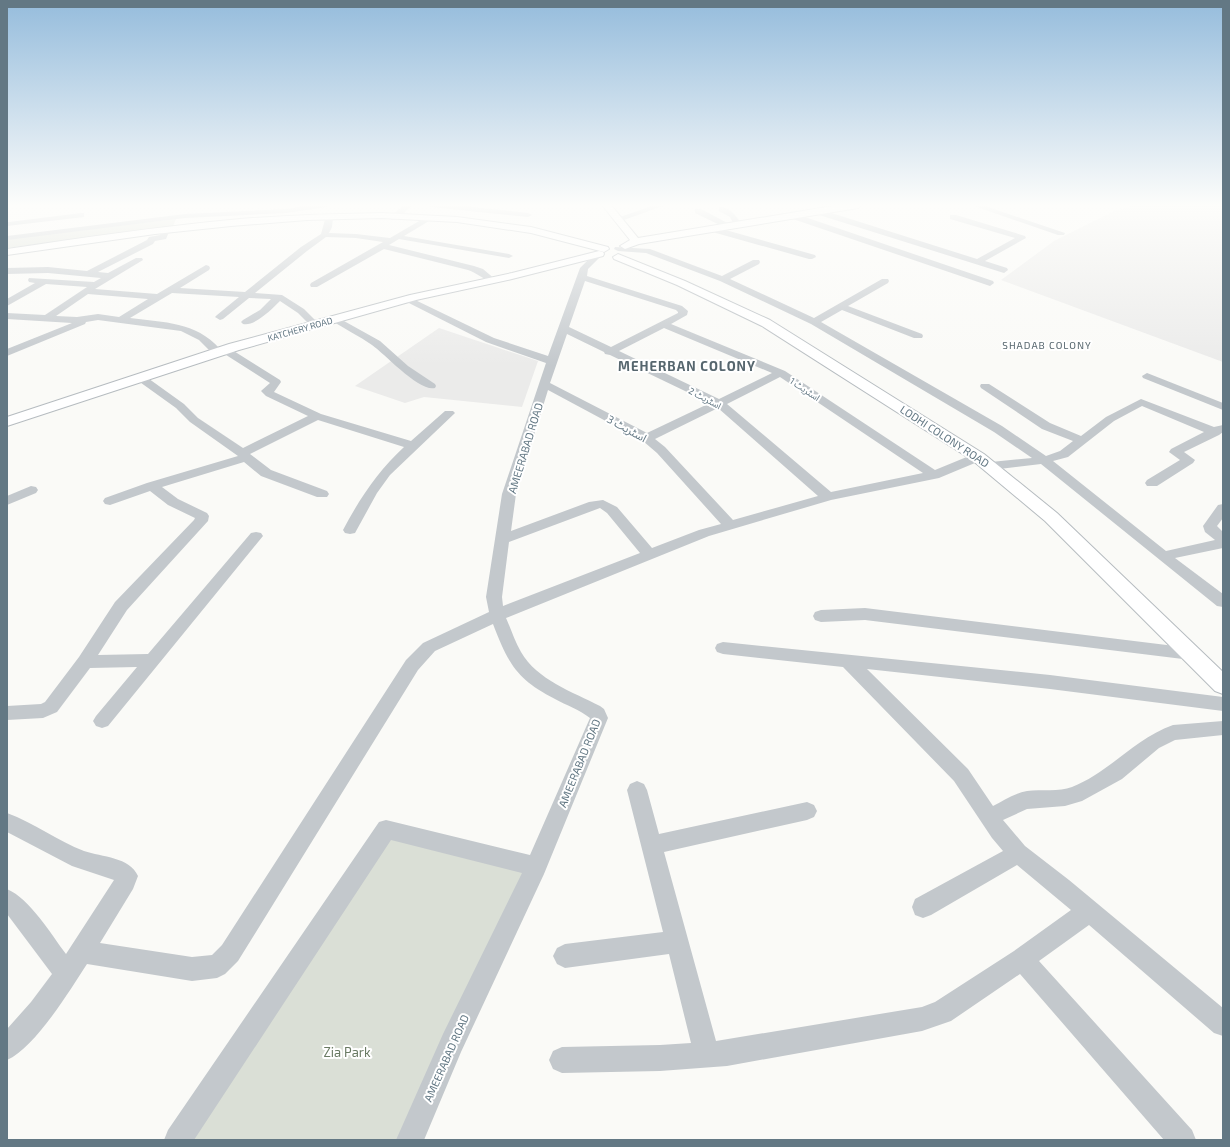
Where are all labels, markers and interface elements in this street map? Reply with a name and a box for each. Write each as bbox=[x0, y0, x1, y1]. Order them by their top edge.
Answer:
street label: KATCHERY ROAD bbox=[266, 314, 334, 344]
district label: SHADAB COLONY bbox=[1002, 339, 1092, 351]
district label: MEHERBAN COLONY bbox=[618, 358, 756, 374]
street label: اسٹریٹ 1 bbox=[787, 375, 822, 404]
street label: اسٹریٹ 2 bbox=[686, 385, 723, 412]
street label: AMEERABAD ROAD bbox=[505, 401, 545, 495]
street label: LODHI COLONY ROAD bbox=[898, 402, 992, 470]
street label: اسٹریٹ 3 bbox=[604, 412, 649, 445]
street label: AMEERABAD ROAD bbox=[555, 717, 603, 809]
street label: AMEERABAD ROAD bbox=[421, 1012, 471, 1104]
park label: Zia Park bbox=[323, 1044, 371, 1060]

